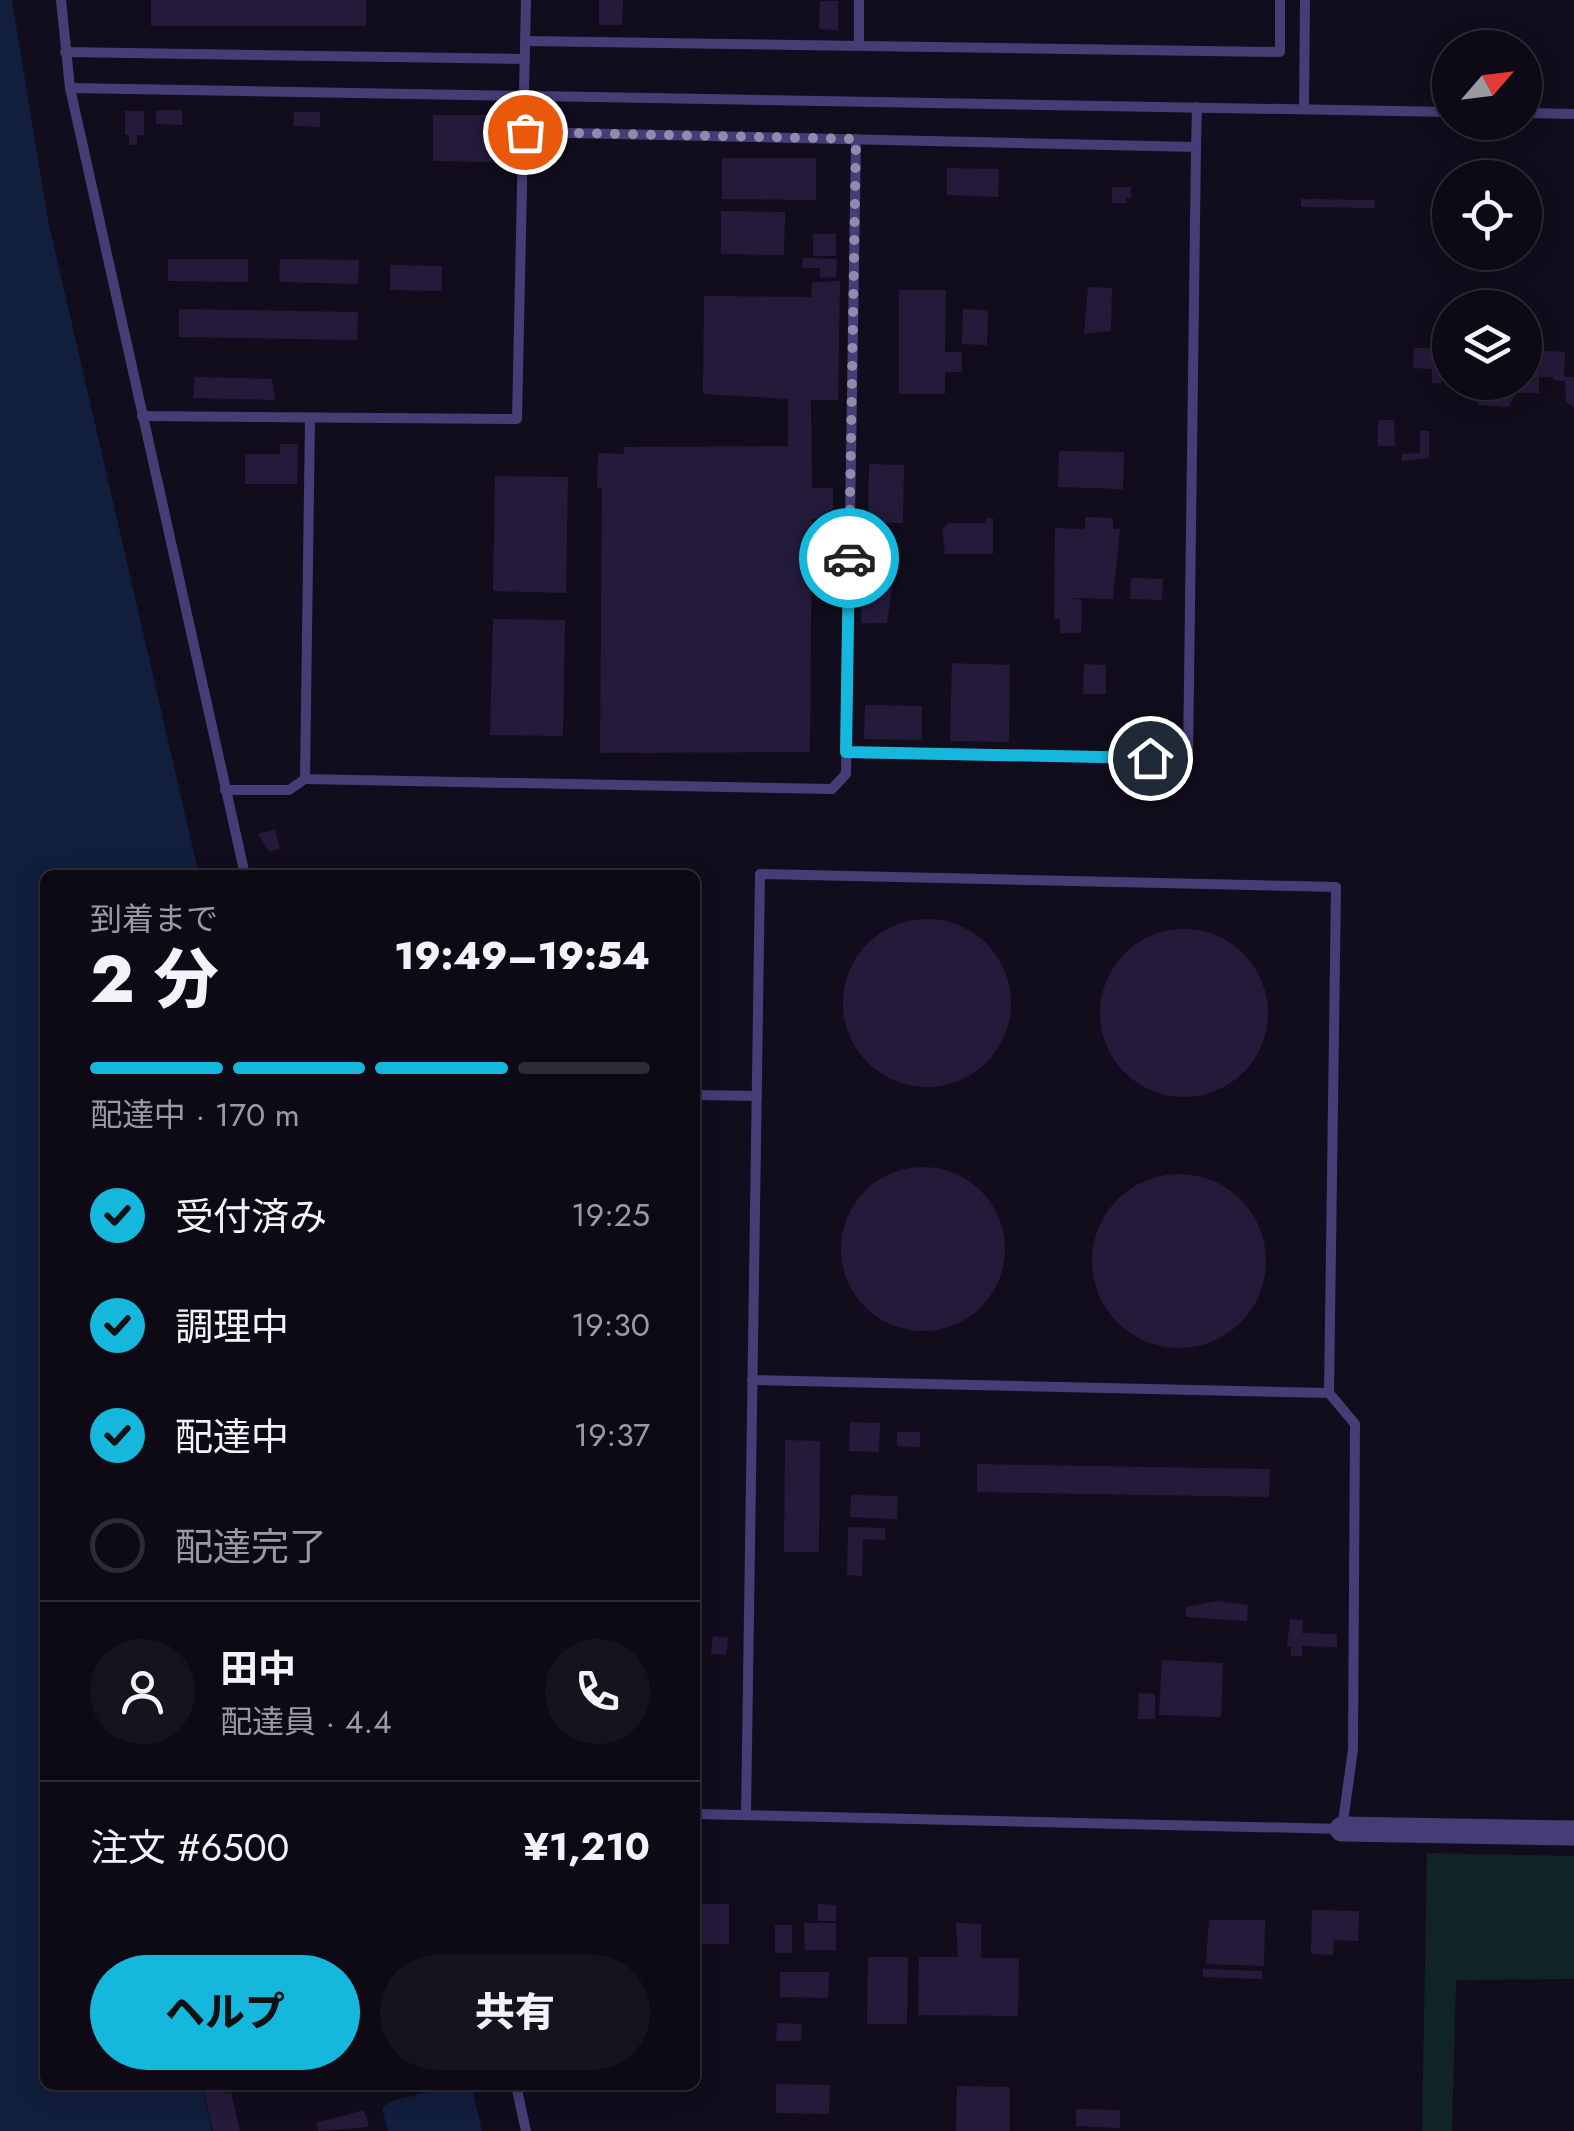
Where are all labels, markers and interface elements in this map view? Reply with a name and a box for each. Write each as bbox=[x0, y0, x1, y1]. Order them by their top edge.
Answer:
north arrow bbox=[1432, 30, 1542, 140]
map controls bbox=[1432, 30, 1542, 400]
pin bbox=[483, 90, 568, 175]
icon: bag bbox=[498, 105, 553, 160]
button: locate bbox=[1432, 160, 1542, 270]
button: layers bbox=[1432, 290, 1542, 400]
courier bbox=[799, 508, 899, 608]
icon: car bbox=[822, 531, 877, 586]
pin bbox=[1108, 716, 1193, 801]
icon: home bbox=[1123, 731, 1178, 786]
text: 到着まで bbox=[90, 896, 218, 942]
text: 19:49–19:54 bbox=[394, 928, 650, 983]
text: 2 分 bbox=[90, 932, 219, 1026]
text: 配達中 · 170 m bbox=[90, 1092, 300, 1138]
icon: check bbox=[90, 1188, 145, 1243]
text: 受付済み bbox=[175, 1189, 327, 1244]
text: 19:25 bbox=[571, 1192, 650, 1238]
icon: check bbox=[90, 1298, 145, 1353]
text: 調理中 bbox=[175, 1299, 289, 1354]
text: 19:30 bbox=[571, 1302, 650, 1348]
icon: check bbox=[90, 1408, 145, 1463]
text: 配達中 bbox=[175, 1409, 289, 1464]
text: 19:37 bbox=[574, 1412, 650, 1458]
text: 配達完了 bbox=[175, 1519, 327, 1574]
button: person bbox=[90, 1639, 195, 1744]
button: phone bbox=[545, 1639, 650, 1744]
text: 田中 bbox=[220, 1641, 296, 1696]
text: 配達員 · 4.4 bbox=[220, 1699, 392, 1745]
text: ¥1,210 bbox=[523, 1819, 650, 1874]
text: 注文 #6500 bbox=[90, 1820, 289, 1875]
button: ヘルプ bbox=[90, 1955, 360, 2070]
button: 共有 bbox=[380, 1955, 650, 2070]

